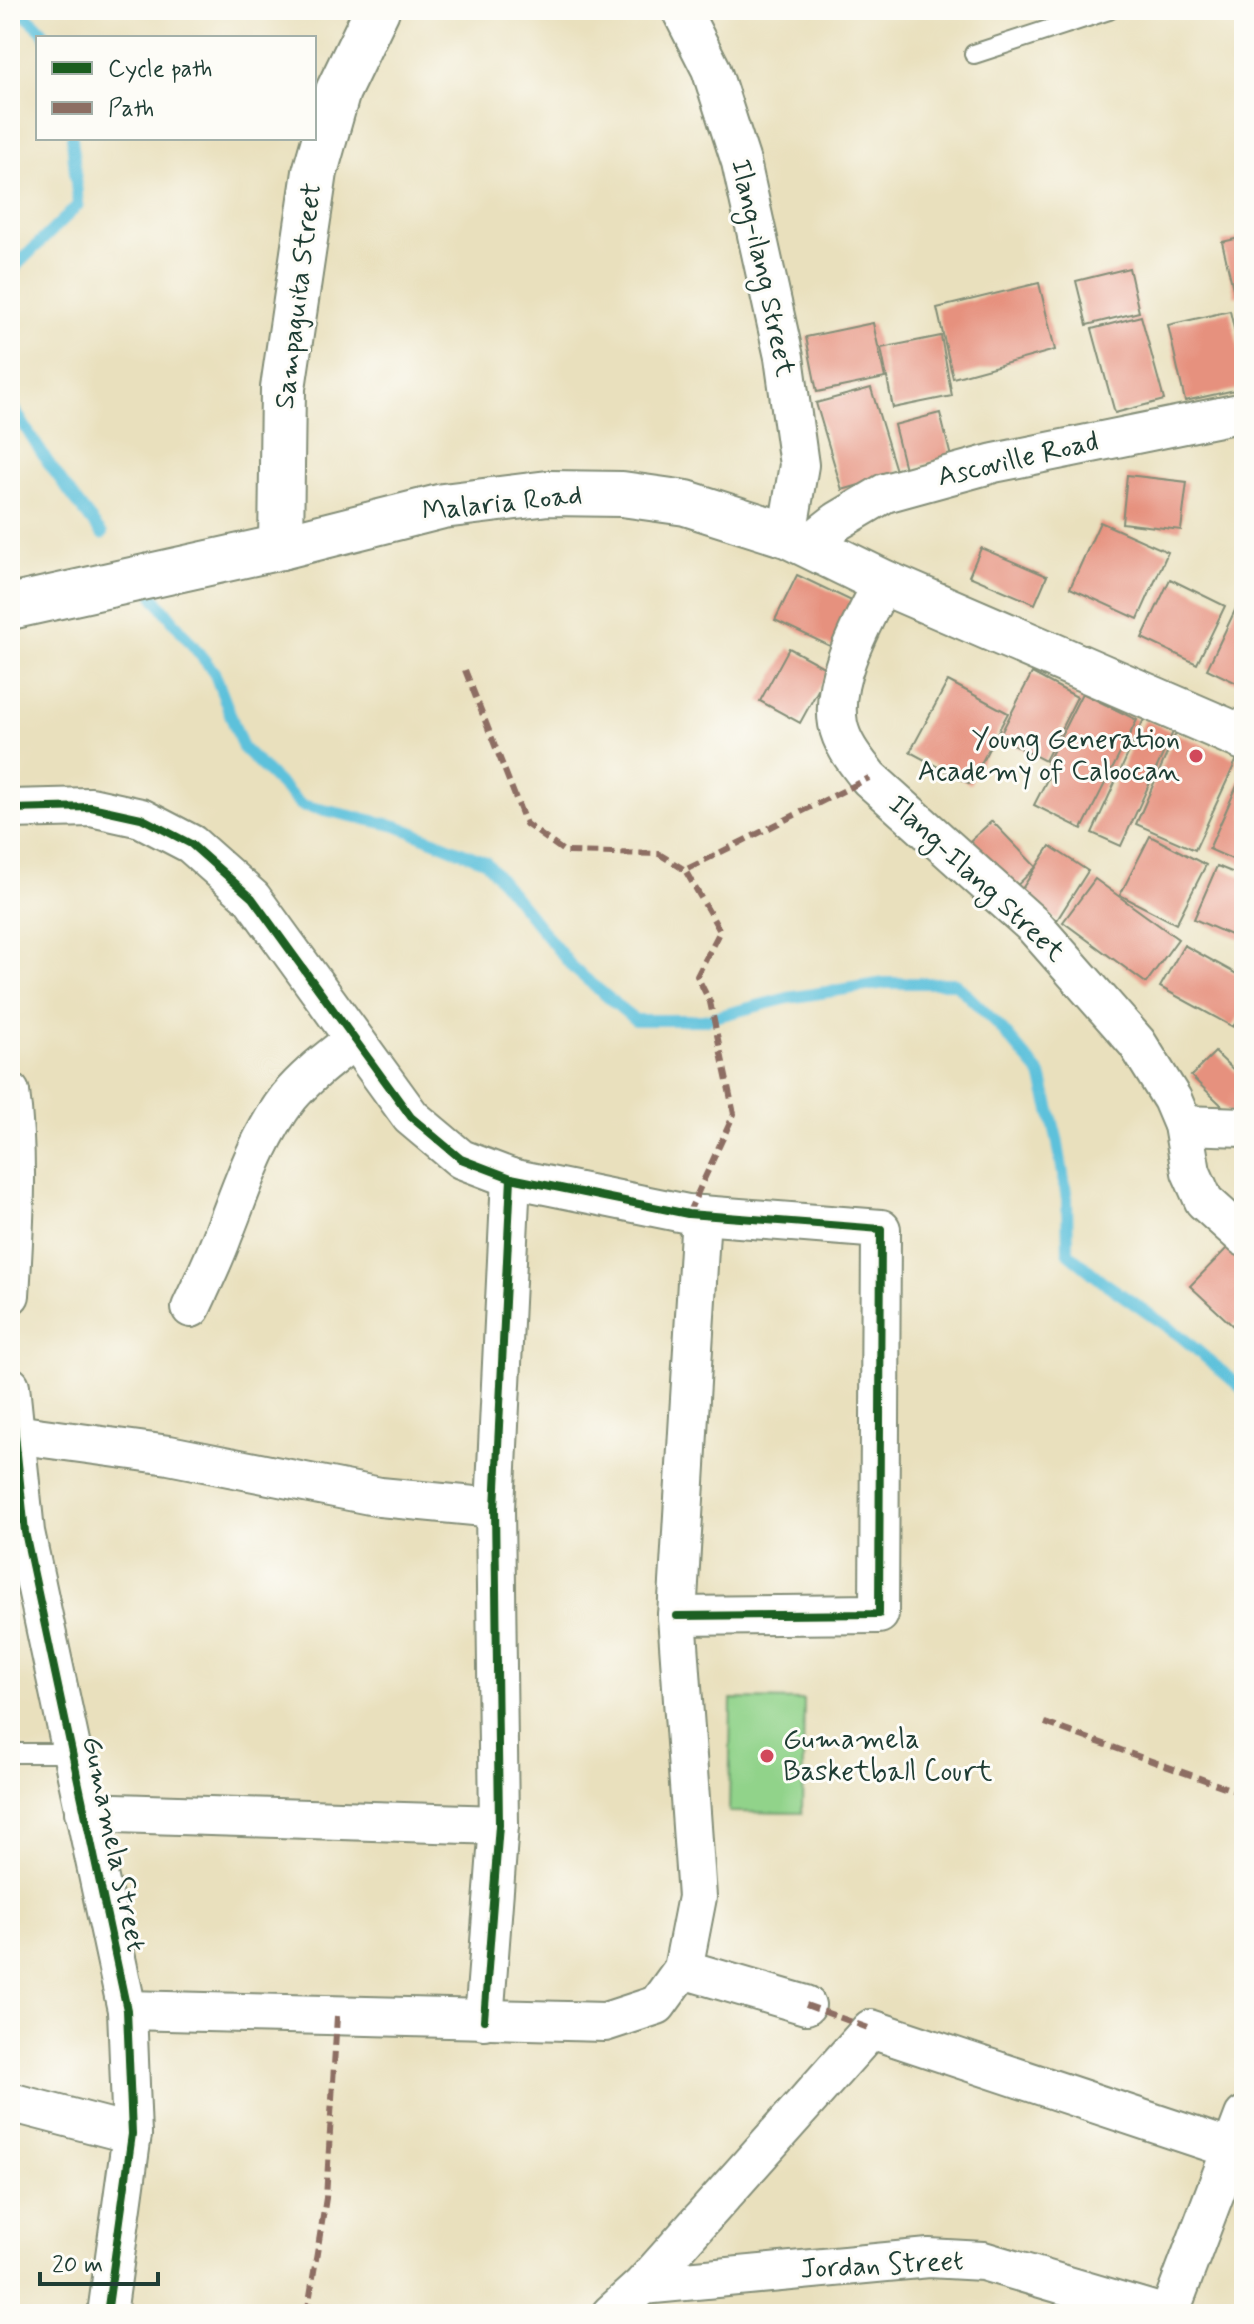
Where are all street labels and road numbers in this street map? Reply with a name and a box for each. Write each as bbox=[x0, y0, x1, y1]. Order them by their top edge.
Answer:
street label: Ilang-ilang Street bbox=[719, 156, 803, 381]
street label: Sampaguita Street bbox=[267, 181, 331, 411]
street label: Ascoville Road bbox=[934, 424, 1102, 496]
street label: Malaria Road bbox=[420, 477, 584, 531]
street label: Ilang-Ilang Street bbox=[878, 787, 1073, 973]
street label: Gumamela Street bbox=[72, 1733, 154, 1955]
street label: Jordan Street bbox=[799, 2243, 965, 2289]

